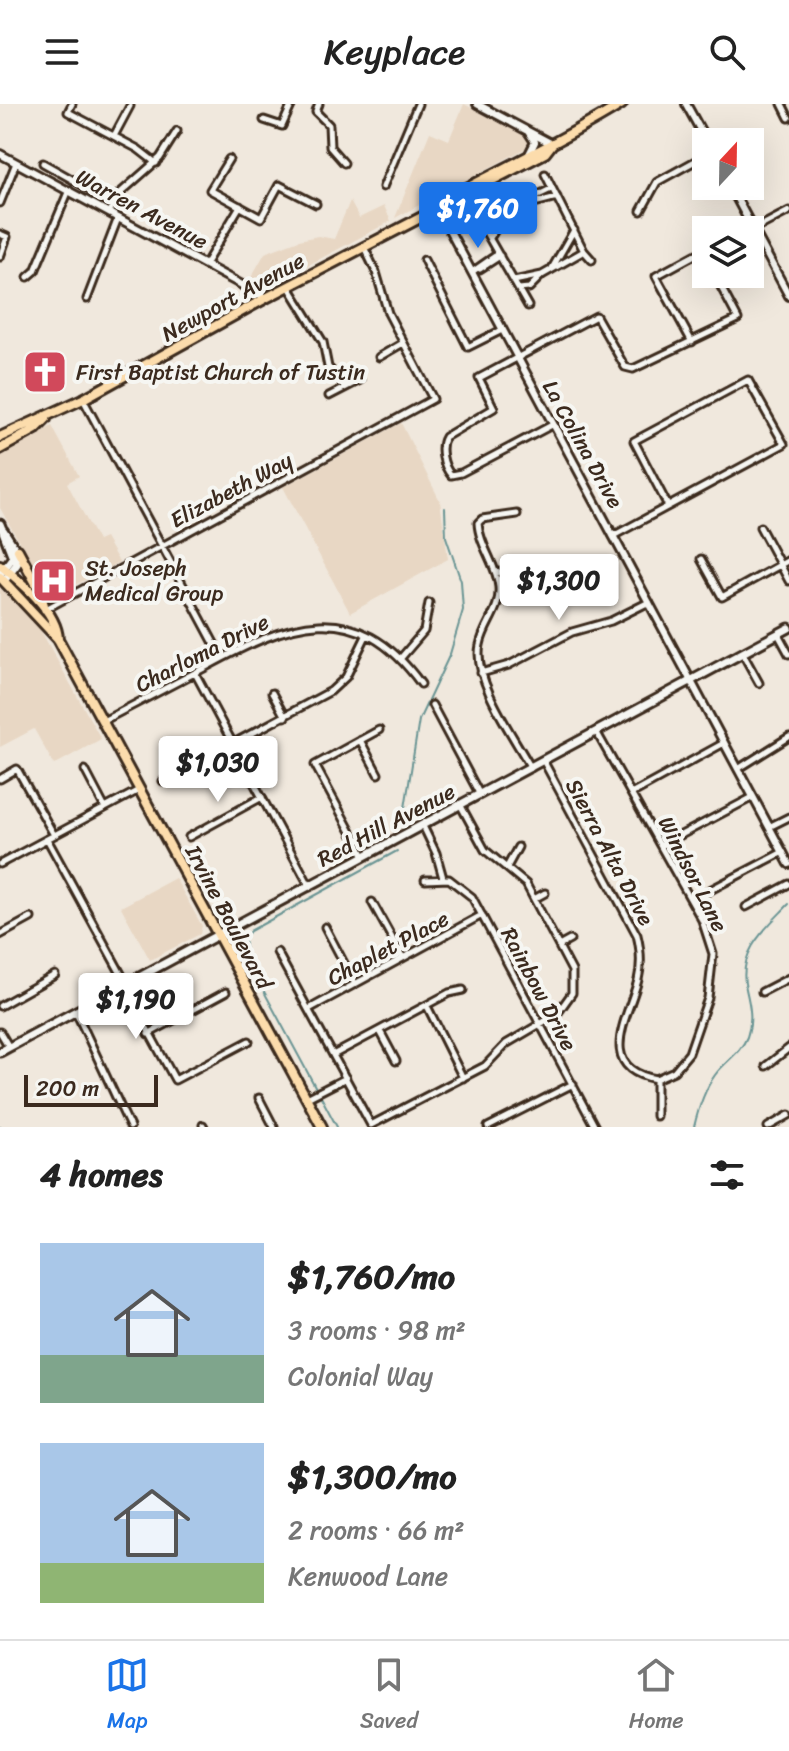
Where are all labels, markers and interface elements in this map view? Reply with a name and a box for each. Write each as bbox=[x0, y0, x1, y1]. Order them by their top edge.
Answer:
text: Keyplace bbox=[324, 20, 465, 84]
icon: menu bbox=[40, 30, 84, 74]
icon: search bbox=[705, 30, 749, 74]
north arrow bbox=[692, 128, 764, 200]
map controls bbox=[692, 128, 764, 288]
street label: Warren Avenue bbox=[69, 158, 215, 260]
pin: $1,760 bbox=[413, 182, 543, 250]
text: $1,760 bbox=[437, 185, 519, 231]
button: layers bbox=[692, 216, 764, 288]
street label: Newport Avenue bbox=[154, 241, 312, 353]
church icon: First Baptist Church of Tustin bbox=[21, 348, 69, 396]
place label: First Baptist Church of Tustin bbox=[76, 353, 365, 392]
street label: La Colina Drive bbox=[532, 372, 635, 516]
street label: Elizabeth Way bbox=[162, 441, 300, 539]
place label: St. Joseph Medical Group bbox=[85, 549, 224, 613]
pin: $1,300 bbox=[494, 554, 624, 622]
hospital icon: St. Joseph Medical Group bbox=[30, 557, 78, 605]
text: $1,300 bbox=[518, 557, 600, 603]
street label: Charloma Drive bbox=[128, 602, 276, 704]
pin: $1,030 bbox=[153, 736, 283, 804]
text: $1,030 bbox=[177, 739, 259, 785]
street label: Sierra Alta Drive bbox=[555, 771, 665, 933]
street label: Red Hill Avenue bbox=[310, 772, 462, 878]
street label: Windsor Lane bbox=[647, 809, 739, 939]
street label: Irvine Boulevard bbox=[174, 837, 284, 998]
street label: Chaplet Place bbox=[320, 899, 456, 997]
street label: Rainbow Drive bbox=[490, 920, 588, 1058]
pin: $1,190 bbox=[71, 973, 201, 1041]
text: $1,190 bbox=[96, 976, 176, 1022]
text: 200 m bbox=[36, 1069, 99, 1108]
scale bar bbox=[24, 1071, 158, 1107]
text: 4 homes bbox=[40, 1145, 163, 1205]
icon: filters bbox=[705, 1153, 749, 1197]
text: $1,760/mo bbox=[288, 1247, 455, 1307]
icon: home bbox=[104, 1275, 200, 1371]
text: 3 rooms · 98 m² bbox=[288, 1307, 466, 1353]
text: Colonial Way bbox=[288, 1353, 433, 1399]
text: $1,300/mo bbox=[288, 1447, 457, 1507]
icon: home bbox=[104, 1475, 200, 1571]
text: 2 rooms · 66 m² bbox=[288, 1507, 464, 1553]
text: Kenwood Lane bbox=[288, 1553, 448, 1599]
tab: Map bbox=[105, 1653, 149, 1740]
tab: Saved bbox=[360, 1653, 418, 1740]
tab: Home bbox=[629, 1653, 684, 1740]

